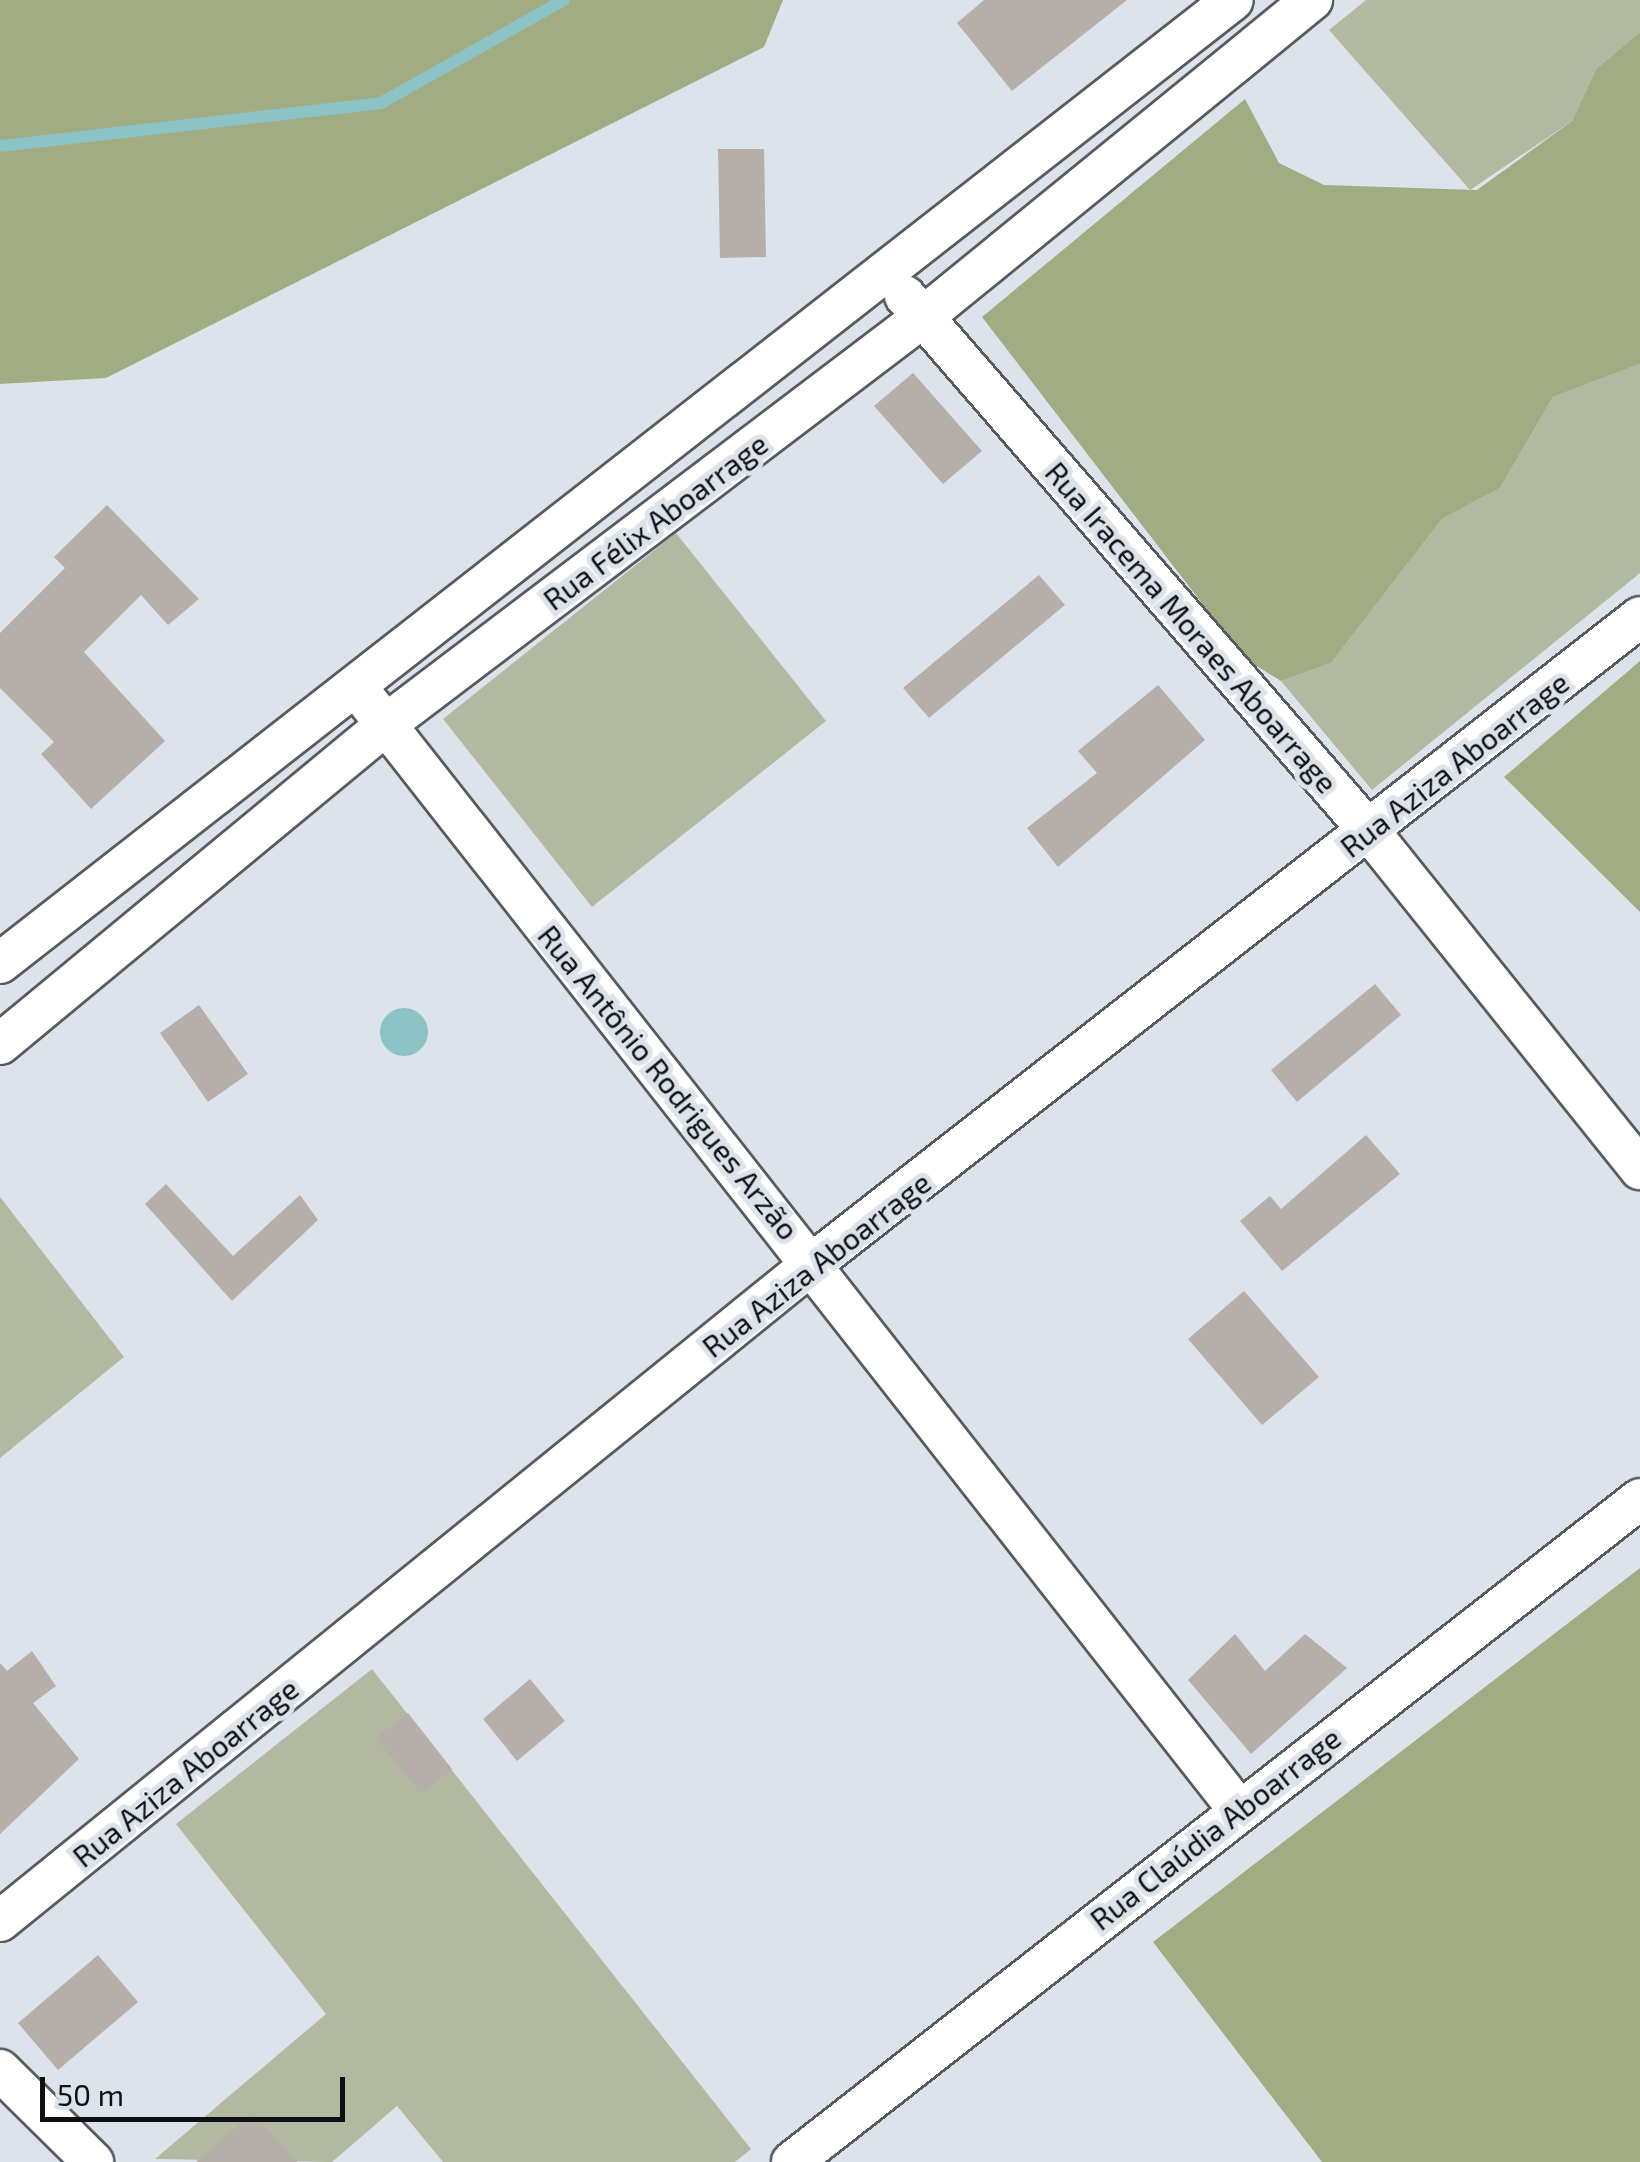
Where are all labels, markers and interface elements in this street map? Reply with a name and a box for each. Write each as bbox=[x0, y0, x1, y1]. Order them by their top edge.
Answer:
street label: Rua Félix Aboarrage bbox=[536, 425, 774, 617]
street label: Rua Iracema Moraes Aboarrage bbox=[1038, 454, 1346, 800]
street label: Rua Aziza Aboarrage bbox=[1332, 663, 1576, 865]
street label: Rua Antônio Rodrigues Arzão bbox=[531, 917, 807, 1247]
street label: Rua Aziza Aboarrage bbox=[694, 1163, 938, 1365]
street label: Rua Aziza Aboarrage bbox=[64, 1670, 306, 1874]
street label: Rua Claúdia Aboarrage bbox=[1082, 1719, 1348, 1937]
scale bar bbox=[45, 2057, 350, 2119]
text: 50 m bbox=[57, 2076, 124, 2112]

